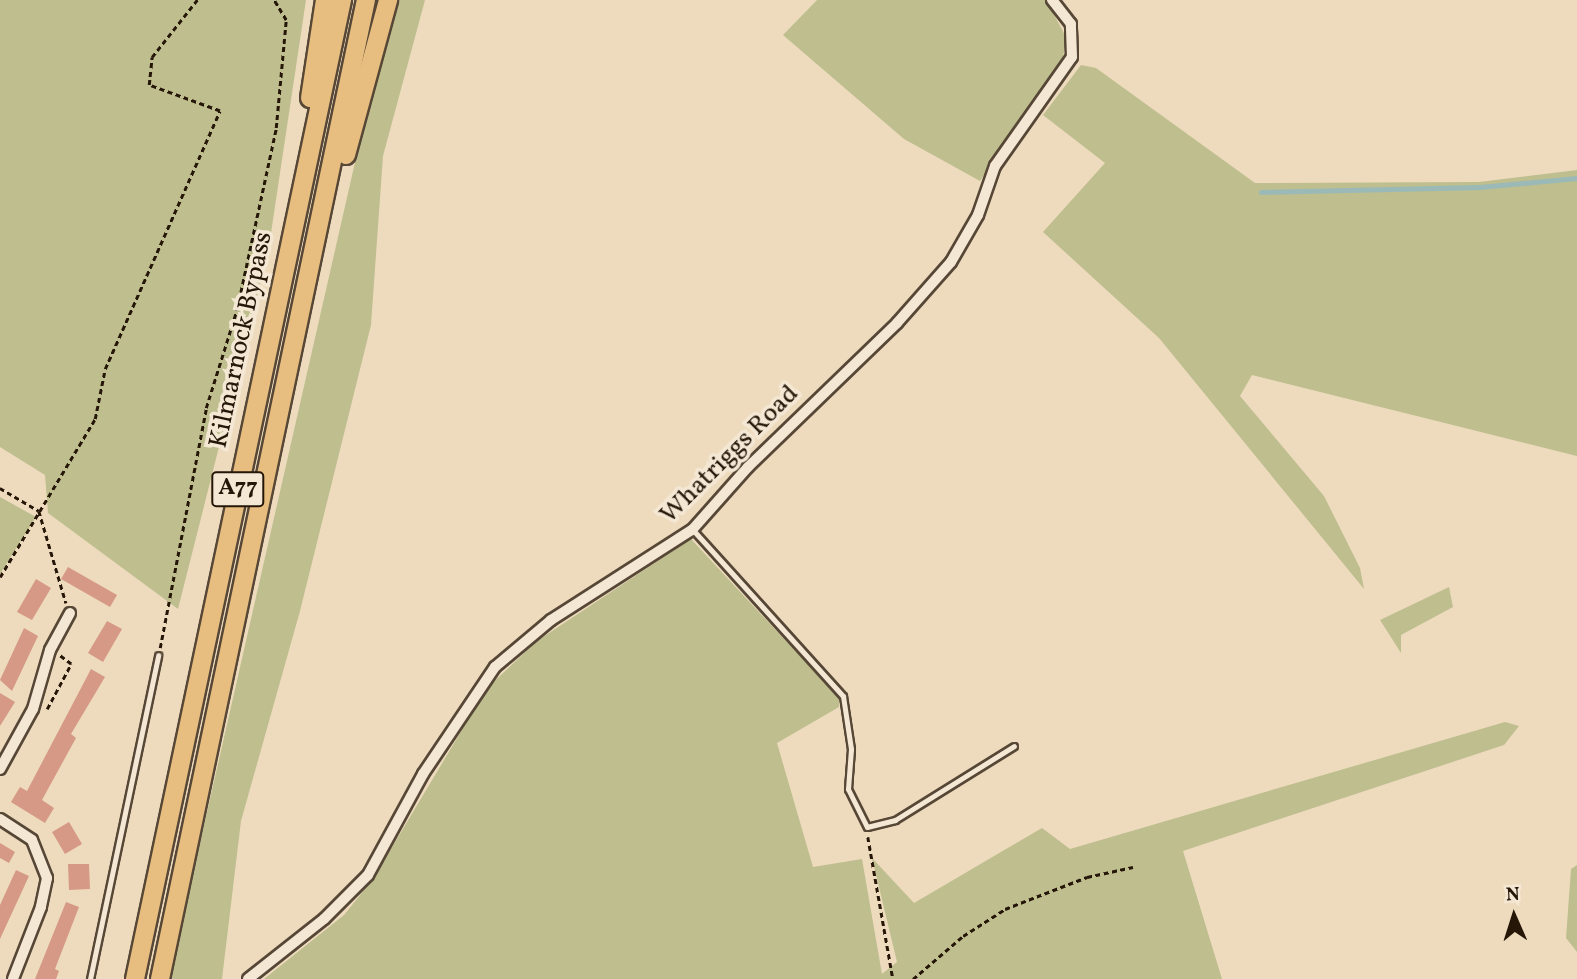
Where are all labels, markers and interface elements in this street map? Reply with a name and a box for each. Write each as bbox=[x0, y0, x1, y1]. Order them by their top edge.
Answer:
street label: Kilmarnock Bypass bbox=[204, 229, 280, 451]
street label: Whatriggs Road bbox=[654, 379, 806, 531]
road number: A77 bbox=[210, 468, 266, 510]
north arrow bbox=[1479, 881, 1549, 951]
text: N bbox=[1505, 882, 1520, 908]

